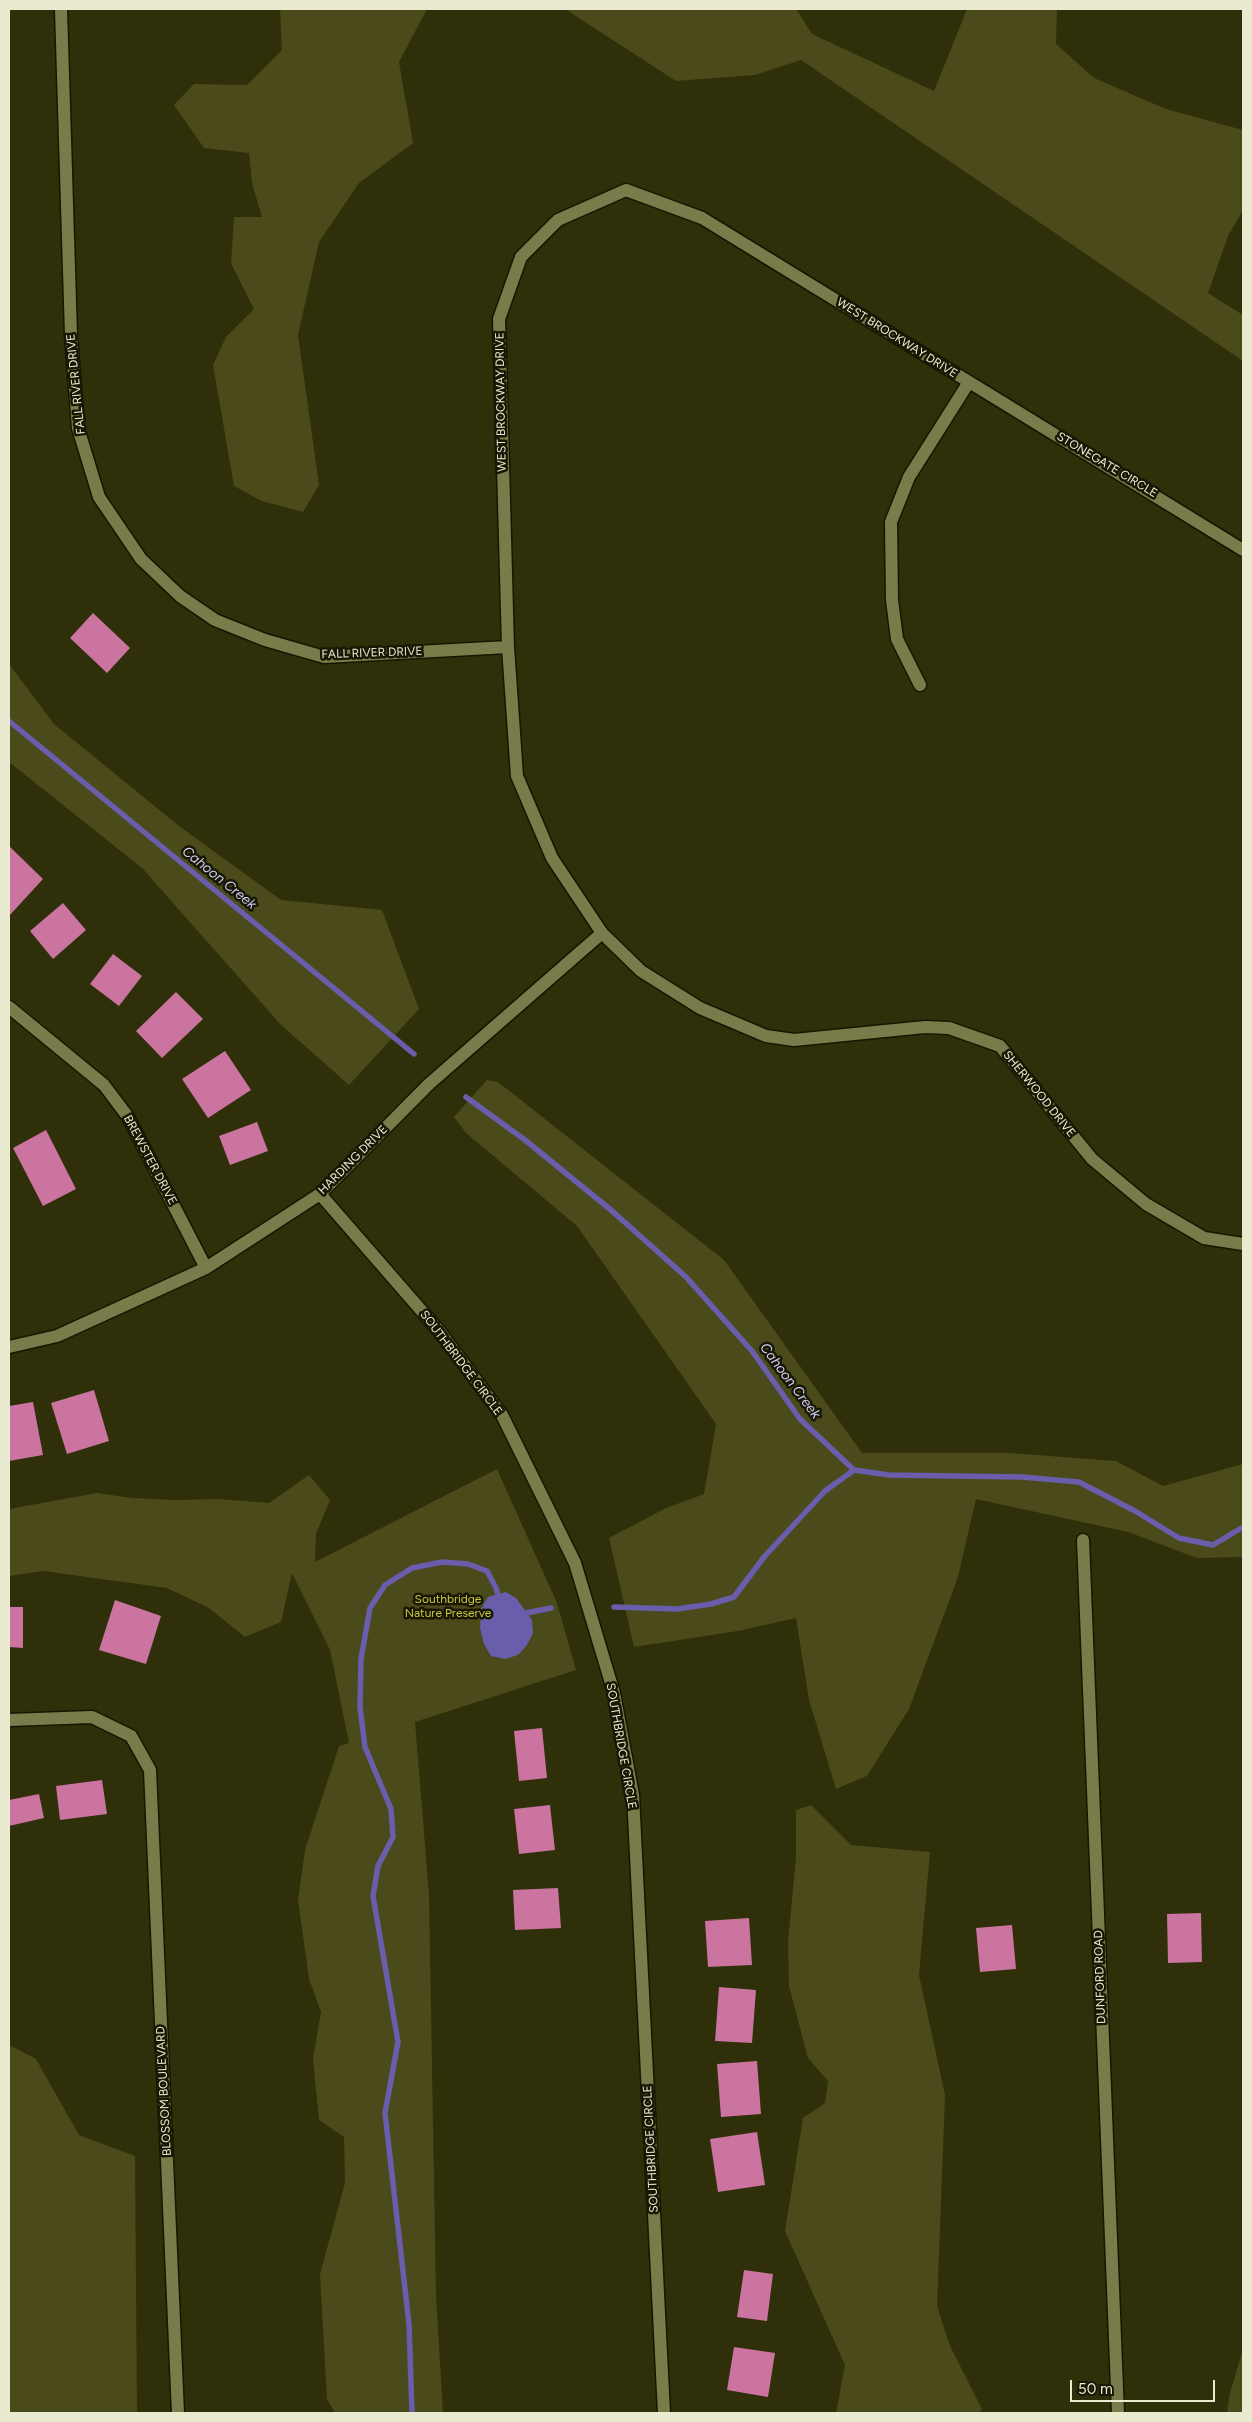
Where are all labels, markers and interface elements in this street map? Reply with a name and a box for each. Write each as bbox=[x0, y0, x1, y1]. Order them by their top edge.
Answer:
street label: WEST BROCKWAY DRIVE bbox=[834, 295, 960, 381]
street label: WEST BROCKWAY DRIVE bbox=[493, 332, 509, 472]
street label: FALL RIVER DRIVE bbox=[64, 333, 88, 435]
street label: STONEGATE CIRCLE bbox=[1054, 429, 1160, 501]
street label: FALL RIVER DRIVE bbox=[321, 644, 423, 662]
water label: Cahoon Creek bbox=[178, 843, 260, 913]
street label: SHERWOOD DRIVE bbox=[1000, 1048, 1078, 1140]
street label: BREWSTER DRIVE bbox=[120, 1113, 180, 1207]
street label: HARDING DRIVE bbox=[315, 1122, 391, 1198]
street label: SOUTHBRIDGE CIRCLE bbox=[417, 1308, 505, 1418]
water label: Cahoon Creek bbox=[756, 1340, 824, 1422]
park label: Southbridge Nature Preserve bbox=[405, 1592, 491, 1620]
street label: SOUTHBRIDGE CIRCLE bbox=[603, 1682, 639, 1810]
street label: DUNFORD ROAD bbox=[1091, 1930, 1109, 2024]
street label: BLOSSOM BOULEVARD bbox=[153, 2026, 175, 2156]
street label: SOUTHBRIDGE CIRCLE bbox=[640, 2085, 662, 2213]
scale bar bbox=[1072, 2370, 1217, 2402]
text: 50 m bbox=[1078, 2380, 1113, 2398]

